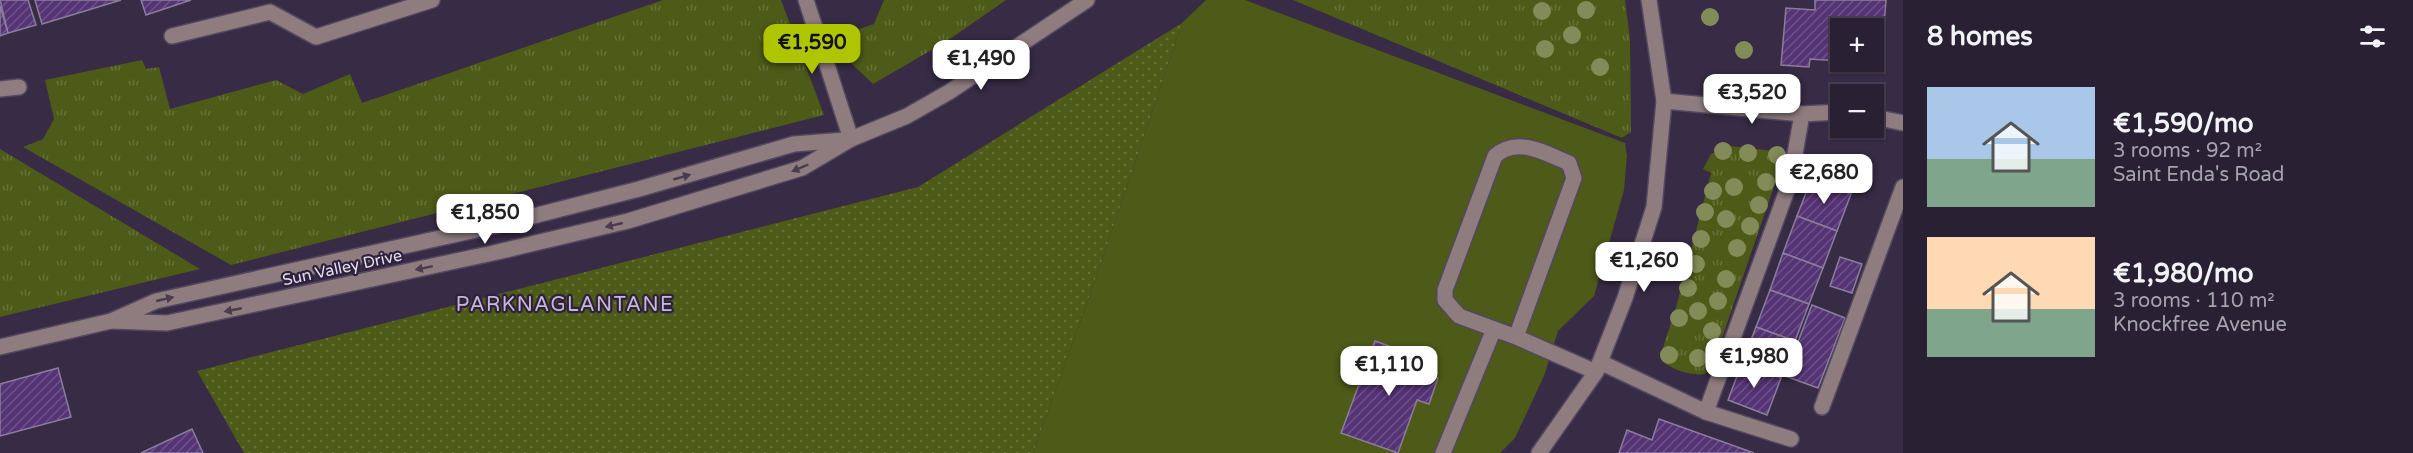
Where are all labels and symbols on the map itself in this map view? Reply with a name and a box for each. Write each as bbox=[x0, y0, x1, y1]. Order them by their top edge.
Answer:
pin: €1,590 bbox=[763, 24, 861, 75]
pin: €1,490 bbox=[932, 40, 1030, 91]
pin: €3,520 bbox=[1703, 74, 1801, 125]
pin: €2,680 bbox=[1775, 154, 1873, 205]
one-way arrow bbox=[791, 164, 809, 173]
one-way arrow bbox=[673, 172, 691, 181]
pin: €1,850 bbox=[436, 194, 534, 245]
one-way arrow bbox=[604, 220, 623, 230]
pin: €1,260 bbox=[1595, 242, 1693, 293]
street label: Sun Valley Drive bbox=[281, 246, 404, 290]
one-way arrow bbox=[414, 263, 433, 273]
district label: PARKNAGLANTANE bbox=[456, 293, 674, 317]
one-way arrow bbox=[156, 294, 174, 304]
one-way arrow bbox=[224, 305, 242, 315]
pin: €1,980 bbox=[1705, 338, 1803, 389]
pin: €1,110 bbox=[1340, 346, 1438, 397]

